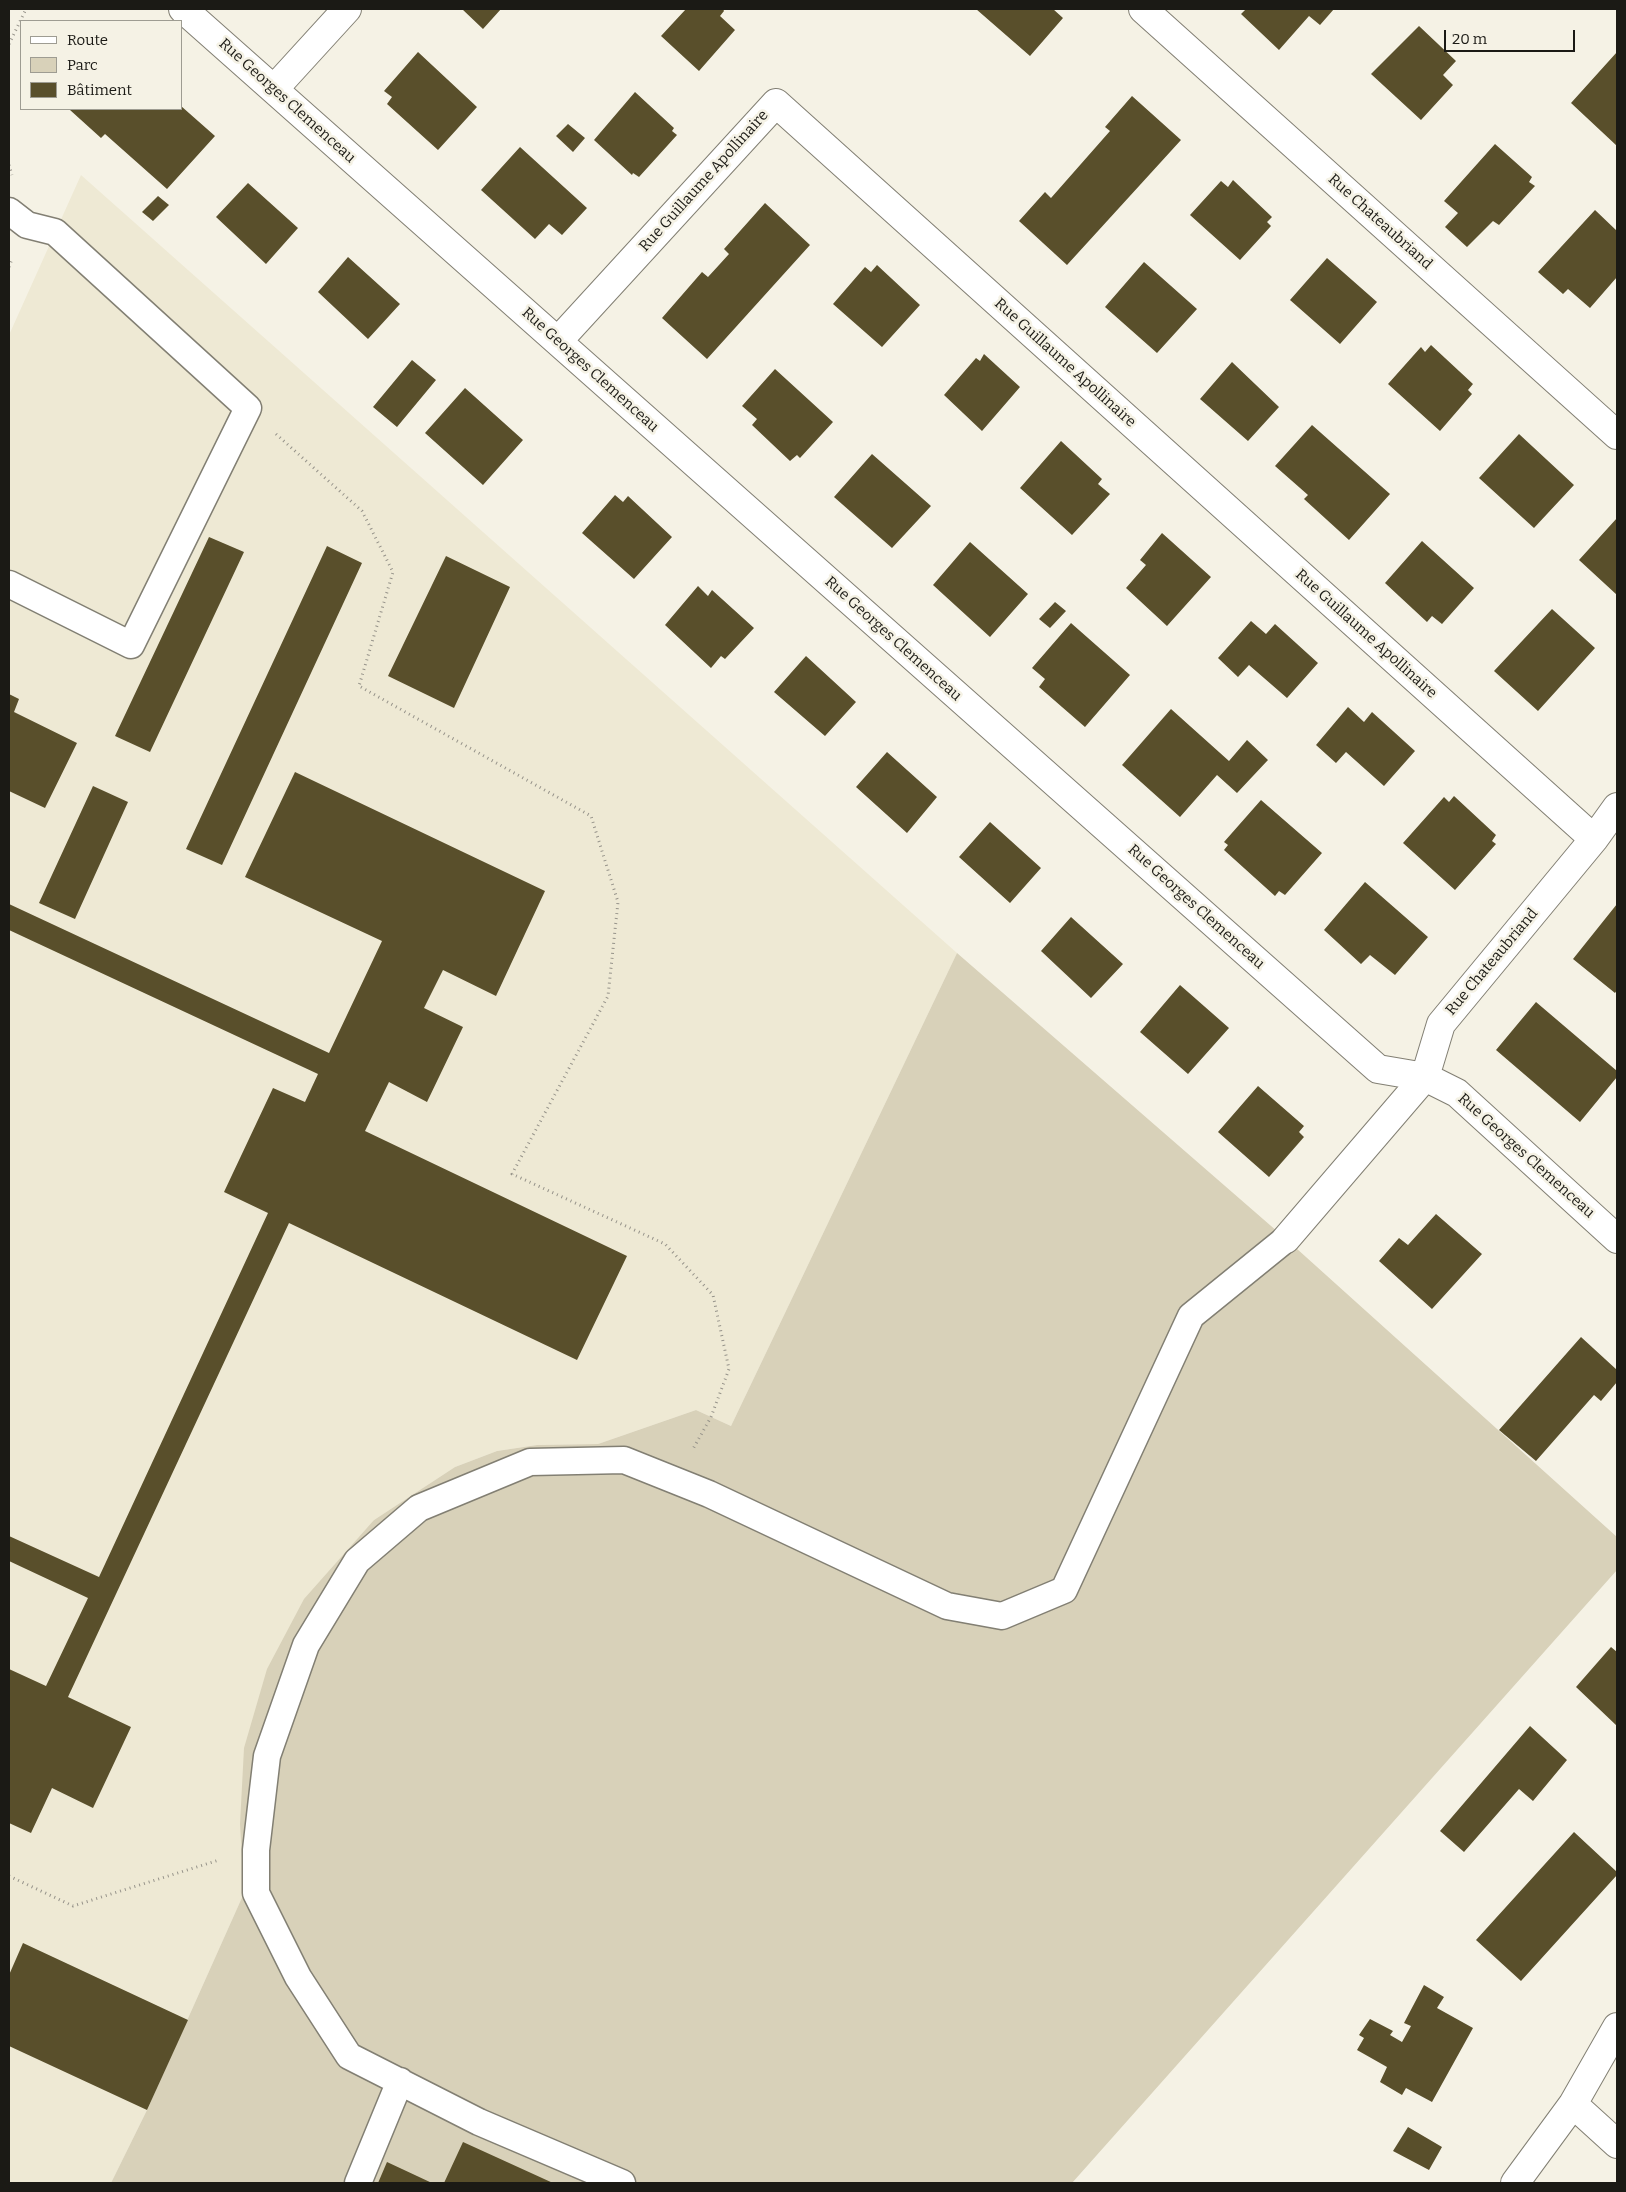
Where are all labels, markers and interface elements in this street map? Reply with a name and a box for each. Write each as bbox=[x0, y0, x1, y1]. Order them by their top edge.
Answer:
legend bbox=[20, 20, 182, 110]
scale bar bbox=[1446, 20, 1577, 52]
text: 20 m bbox=[1452, 30, 1487, 48]
text: Route bbox=[67, 31, 108, 49]
street label: Rue Georges Clemenceau bbox=[215, 35, 359, 167]
text: Parc bbox=[67, 56, 98, 74]
text: Bâtiment bbox=[67, 81, 132, 99]
street label: Rue Guillaume Apollinaire bbox=[636, 107, 772, 255]
street label: Rue Chateaubriand bbox=[1324, 171, 1436, 273]
street label: Rue Guillaume Apollinaire bbox=[991, 295, 1139, 431]
street label: Rue Georges Clemenceau bbox=[518, 304, 662, 436]
street label: Rue Guillaume Apollinaire bbox=[1292, 566, 1440, 702]
street label: Rue Georges Clemenceau bbox=[821, 573, 965, 705]
street label: Rue Georges Clemenceau bbox=[1124, 841, 1268, 973]
street label: Rue Chateaubriand bbox=[1442, 905, 1542, 1019]
street label: Rue Georges Clemenceau bbox=[1454, 1090, 1598, 1222]

